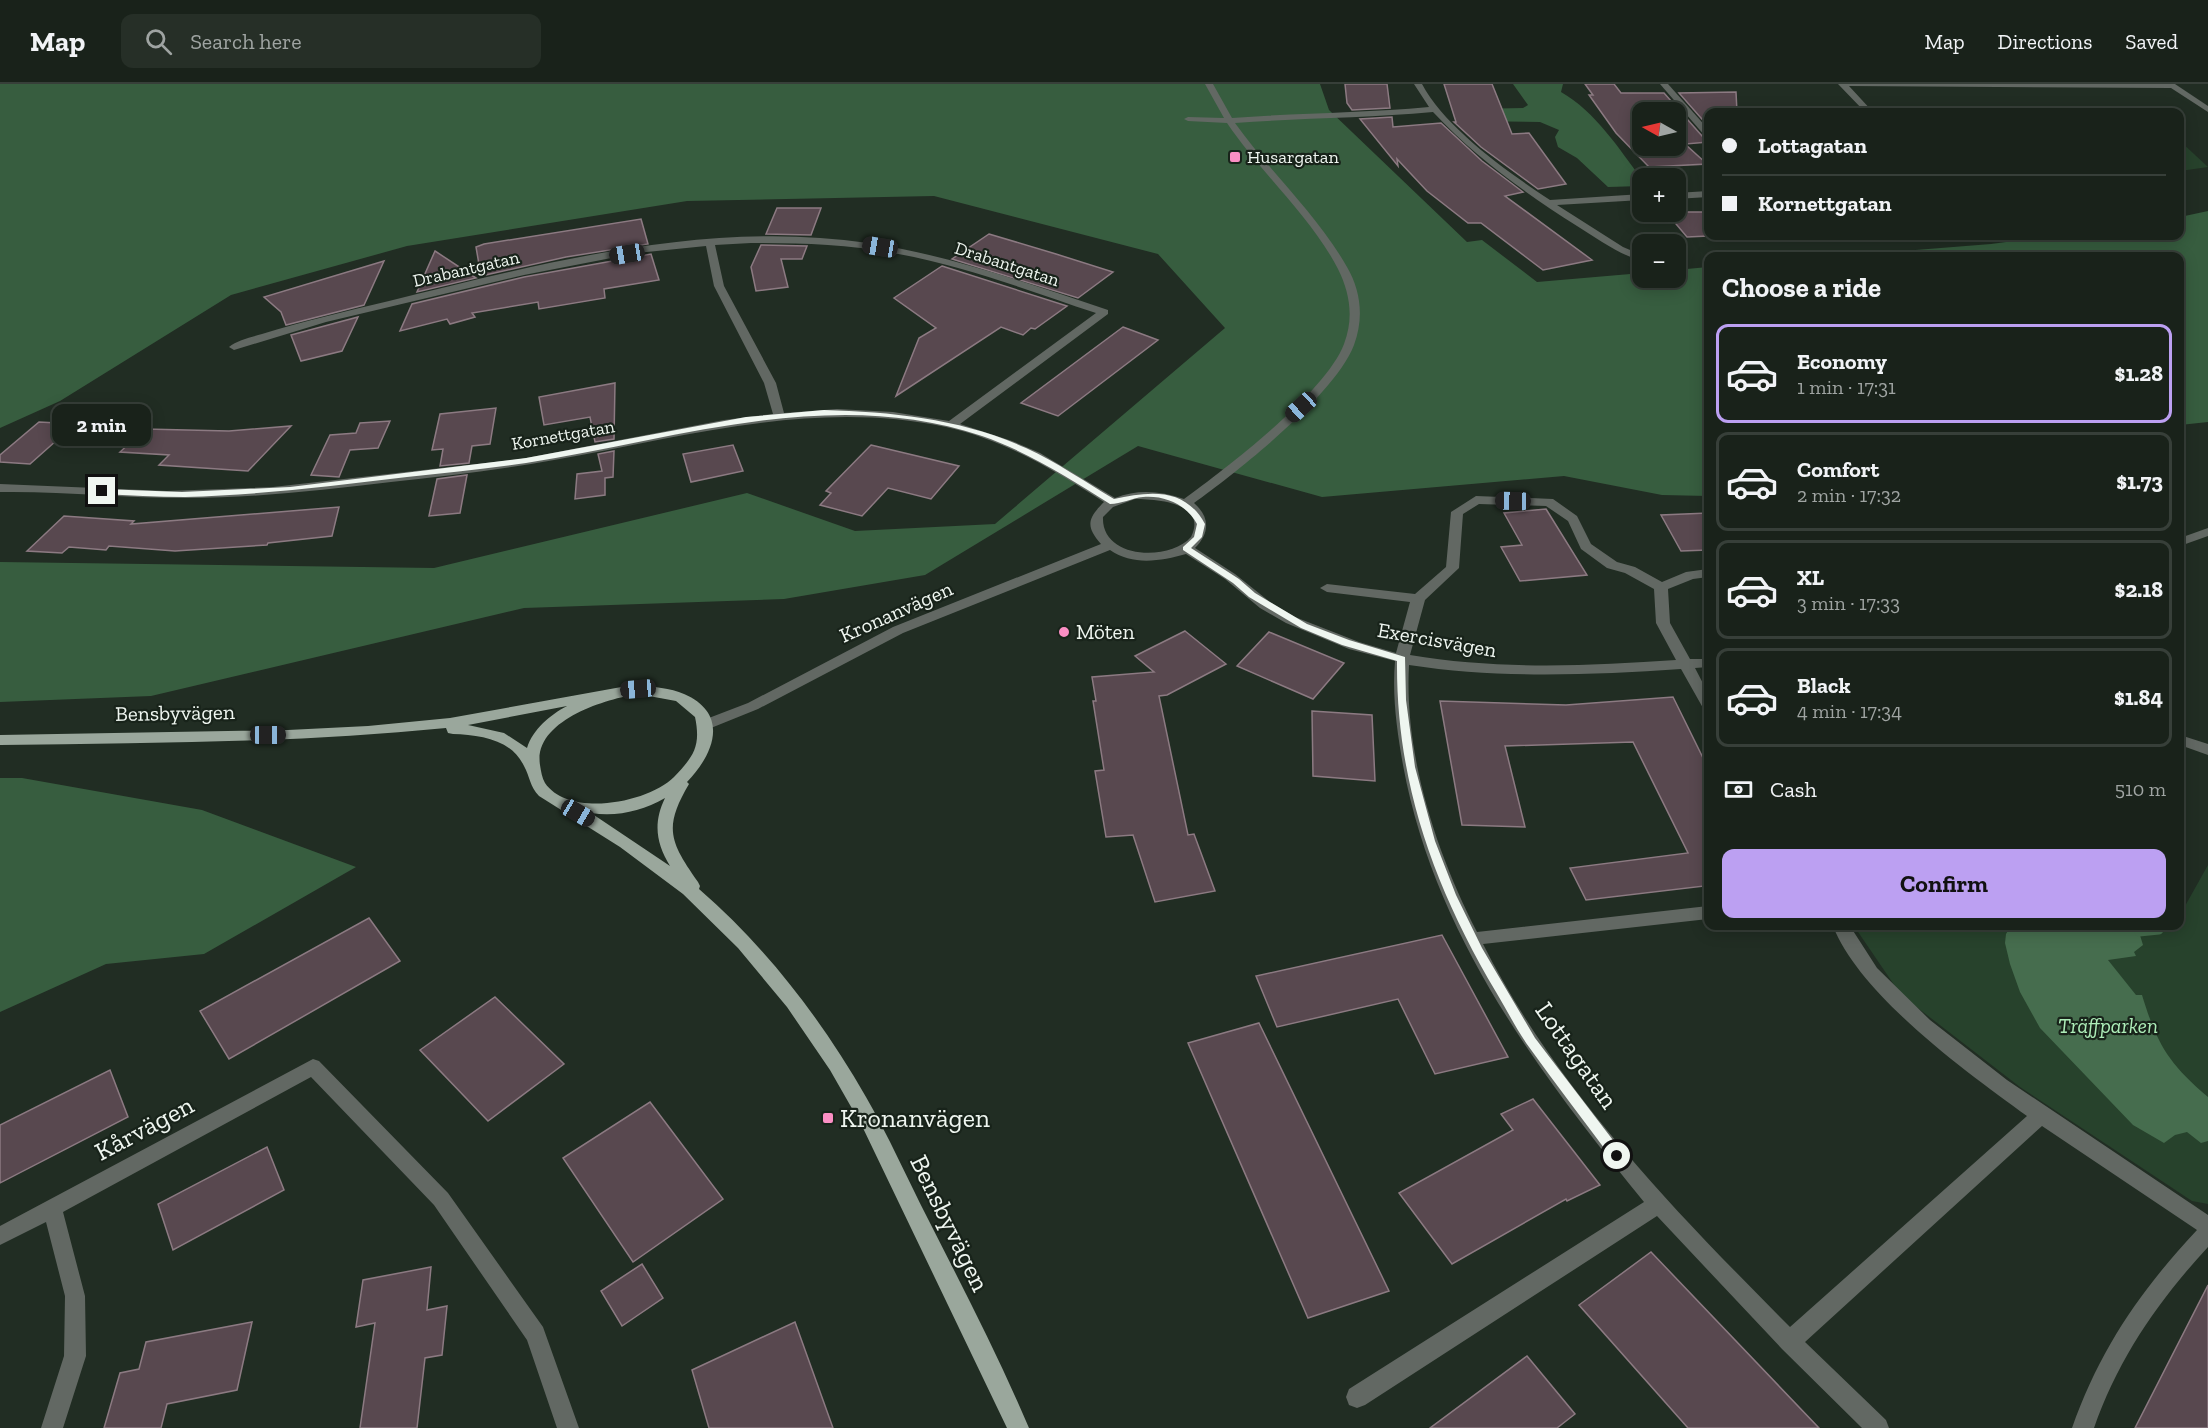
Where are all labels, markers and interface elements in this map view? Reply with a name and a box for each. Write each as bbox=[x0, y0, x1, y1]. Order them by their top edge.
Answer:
search box bbox=[121, 14, 541, 68]
text: Map bbox=[30, 25, 85, 58]
icon: search bbox=[142, 25, 175, 58]
text: Search here bbox=[190, 28, 302, 55]
text: Map bbox=[1925, 29, 1965, 54]
text: Directions bbox=[1998, 29, 2092, 54]
text: Saved bbox=[2125, 29, 2178, 54]
north arrow bbox=[1632, 102, 1686, 156]
map controls bbox=[1632, 102, 1686, 288]
text: Lottagatan bbox=[1758, 132, 1867, 159]
place label: Husargatan bbox=[1247, 146, 1339, 168]
marker: Husargatan bbox=[1228, 150, 1242, 164]
button: + bbox=[1632, 168, 1686, 222]
text: Kornettgatan bbox=[1758, 190, 1892, 217]
button: − bbox=[1632, 234, 1686, 288]
car bbox=[861, 235, 899, 259]
street label: Drabantgatan bbox=[952, 237, 1063, 291]
car bbox=[608, 242, 646, 266]
street label: Drabantgatan bbox=[411, 246, 522, 292]
text: Choose a ride bbox=[1722, 272, 1881, 304]
icon: car bbox=[1725, 347, 1779, 401]
text: Economy bbox=[1797, 348, 1887, 375]
text: $1.28 bbox=[2115, 360, 2163, 387]
text: 1 min · 17:31 bbox=[1797, 375, 1896, 399]
car bbox=[1282, 388, 1320, 426]
callout: 2 min bbox=[52, 404, 152, 446]
text: 2 min bbox=[77, 413, 126, 437]
street label: Kornettgatan bbox=[510, 415, 617, 455]
icon: car bbox=[1725, 455, 1779, 509]
text: Comfort bbox=[1797, 456, 1879, 483]
text: $1.73 bbox=[2116, 468, 2163, 495]
route end bbox=[88, 477, 115, 504]
text: 2 min · 17:32 bbox=[1797, 483, 1901, 507]
car bbox=[1495, 492, 1531, 510]
icon: car bbox=[1725, 563, 1779, 617]
text: XL bbox=[1797, 564, 1824, 591]
street label: Kronanvägen bbox=[835, 576, 956, 648]
text: $2.18 bbox=[2115, 576, 2163, 603]
text: 3 min · 17:33 bbox=[1797, 591, 1900, 615]
street label: Exercisvägen bbox=[1376, 617, 1499, 662]
place label: Möten bbox=[1076, 619, 1135, 644]
marker: Möten bbox=[1057, 625, 1071, 639]
icon: car bbox=[1725, 671, 1779, 725]
text: Black bbox=[1797, 672, 1851, 699]
car bbox=[619, 678, 657, 700]
text: $1.84 bbox=[2114, 684, 2163, 711]
street label: Bensbyvägen bbox=[115, 699, 235, 726]
text: 4 min · 17:34 bbox=[1797, 699, 1902, 723]
car bbox=[250, 726, 286, 744]
icon: cash bbox=[1722, 773, 1755, 806]
text: Cash bbox=[1770, 776, 1817, 803]
text: 510 m bbox=[2115, 777, 2166, 801]
car bbox=[558, 796, 598, 830]
button: Confirm bbox=[1722, 849, 2166, 918]
street label: Lottagatan bbox=[1529, 995, 1626, 1115]
park label: Träffparken bbox=[2058, 1013, 2158, 1038]
street label: Kårvägen bbox=[89, 1089, 199, 1167]
place label: Kronanvägen bbox=[840, 1102, 990, 1134]
marker: Kronanvägen bbox=[821, 1111, 835, 1125]
route start bbox=[1603, 1142, 1630, 1169]
street label: Bensbyvägen bbox=[903, 1149, 997, 1297]

